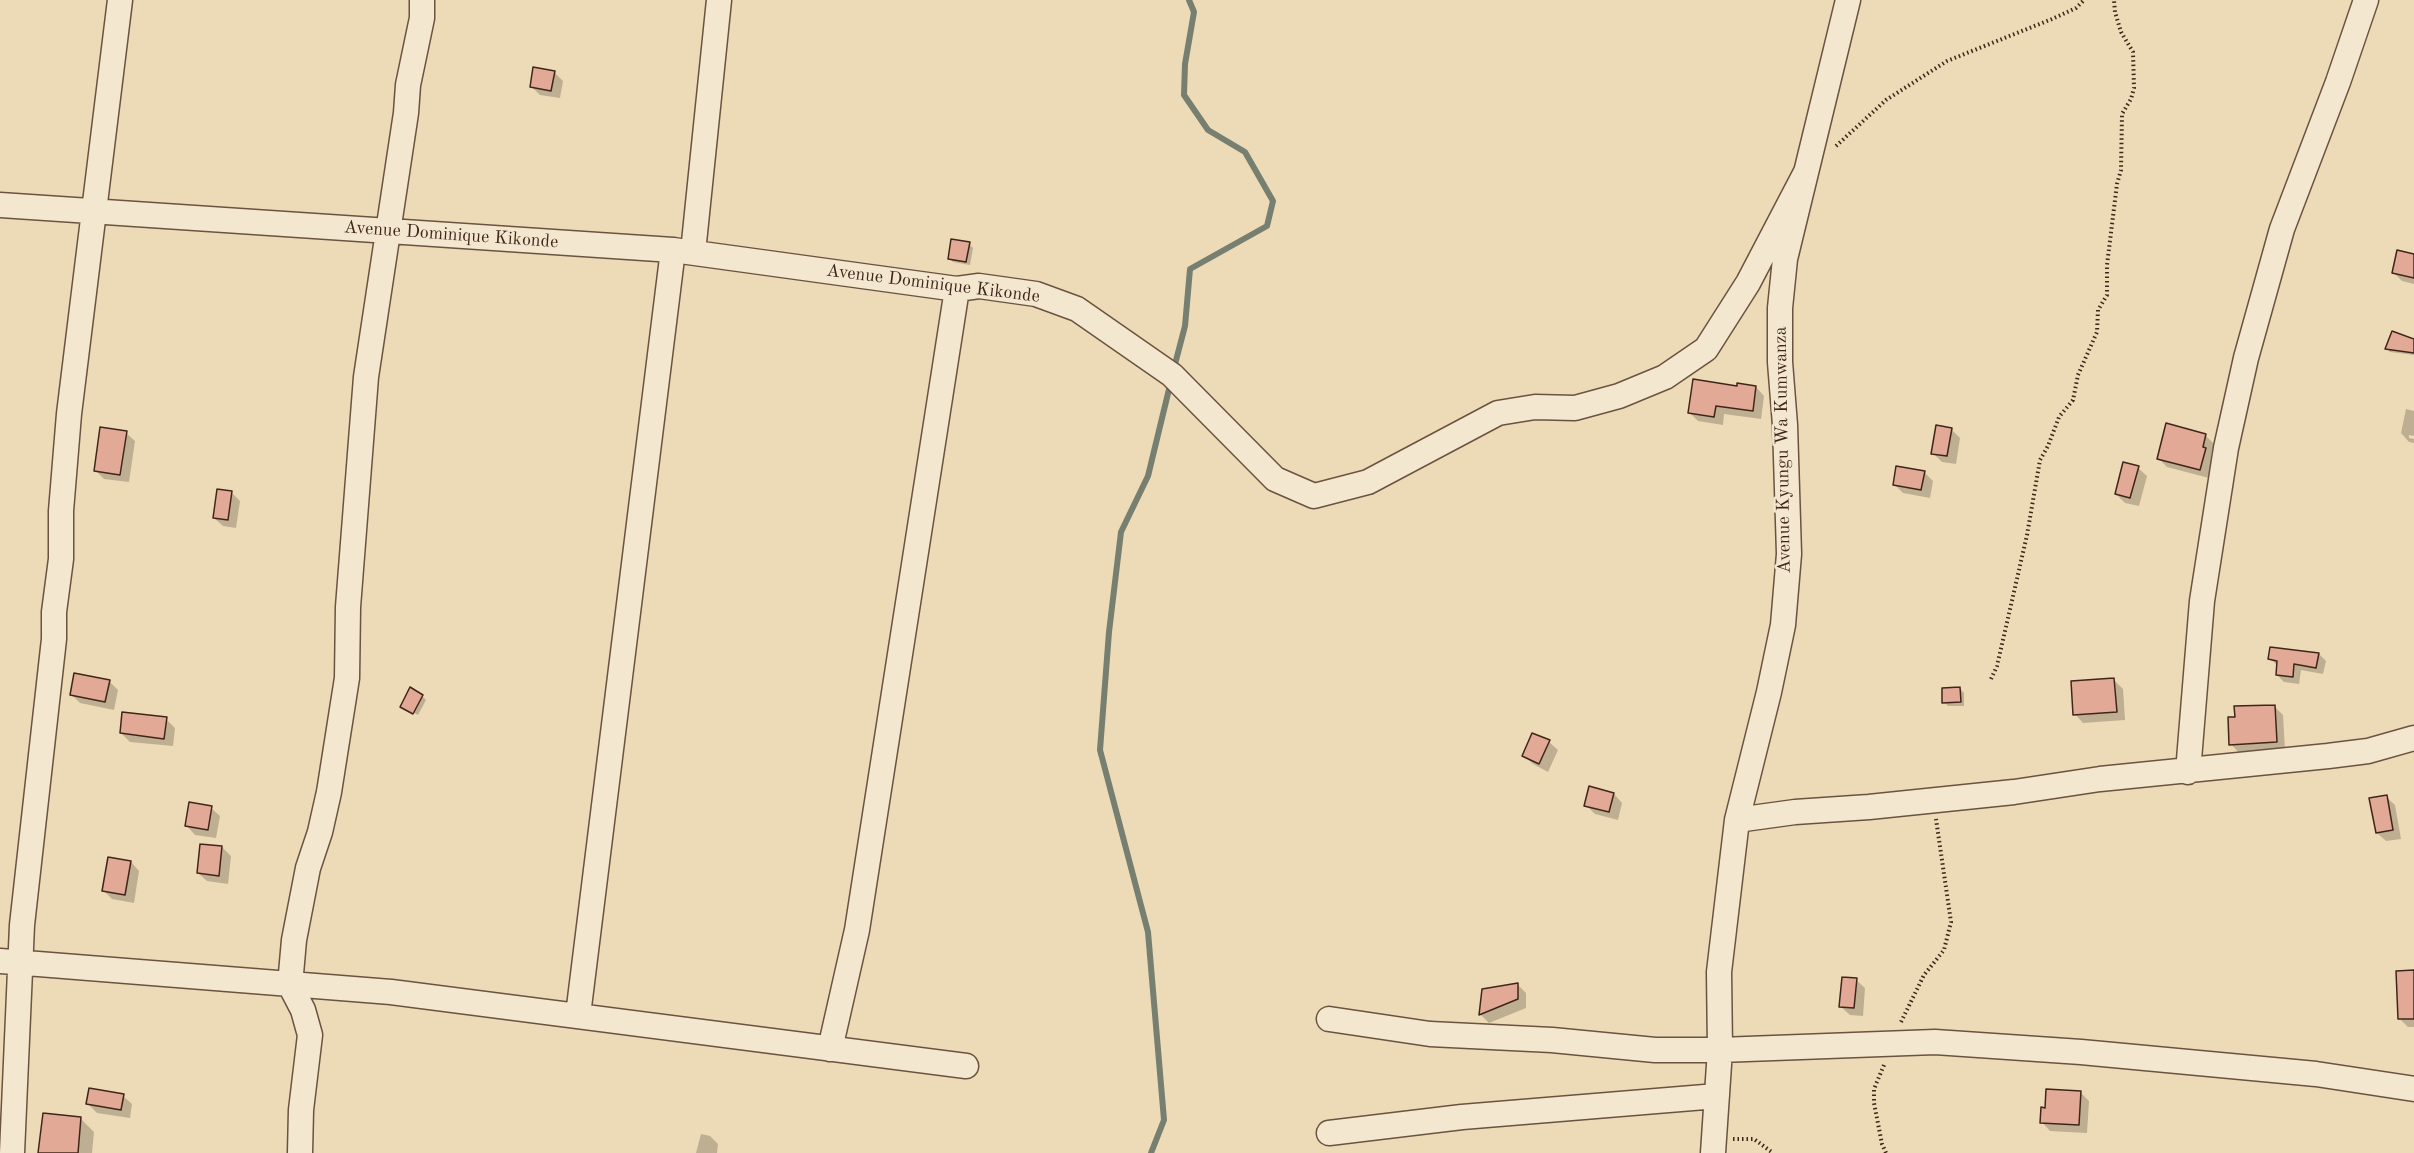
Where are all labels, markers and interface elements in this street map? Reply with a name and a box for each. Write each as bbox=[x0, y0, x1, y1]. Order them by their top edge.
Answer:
street label: Avenue Dominique Kikonde bbox=[343, 217, 559, 253]
street label: Avenue Dominique Kikonde bbox=[825, 260, 1041, 308]
street label: Avenue Kyungu Wa Kumwanza bbox=[1770, 326, 1796, 574]

